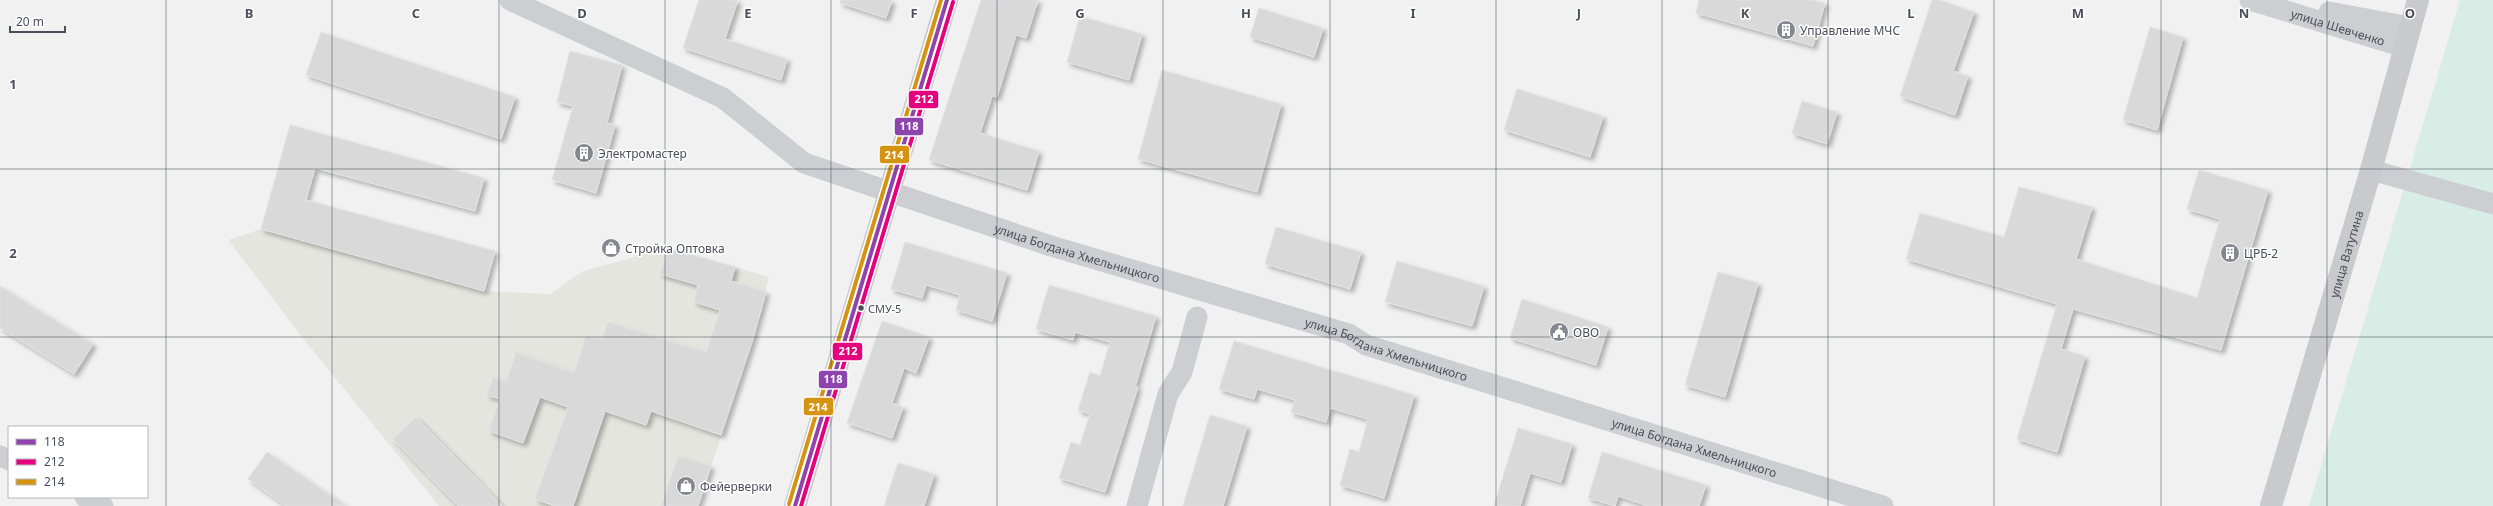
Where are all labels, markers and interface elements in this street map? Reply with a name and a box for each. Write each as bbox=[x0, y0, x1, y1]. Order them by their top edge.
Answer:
text: B bbox=[245, 4, 253, 22]
text: C bbox=[412, 4, 420, 22]
text: D bbox=[577, 4, 587, 22]
text: E bbox=[744, 4, 752, 22]
text: F bbox=[910, 4, 918, 22]
text: G bbox=[1075, 4, 1085, 22]
text: H bbox=[1241, 4, 1251, 22]
text: I bbox=[1410, 4, 1416, 22]
text: J bbox=[1576, 4, 1581, 22]
text: K bbox=[1741, 4, 1750, 22]
text: L bbox=[1907, 4, 1915, 22]
text: M bbox=[2072, 4, 2084, 22]
text: N bbox=[2239, 4, 2249, 22]
text: O bbox=[2405, 4, 2415, 22]
street label: улица Шевченко bbox=[2289, 5, 2387, 49]
scale bar bbox=[10, 8, 65, 34]
text: 20 m bbox=[16, 13, 44, 30]
building icon: Управление МЧС bbox=[1775, 19, 1797, 41]
place label: Управление МЧС bbox=[1800, 22, 1900, 39]
text: 1 bbox=[9, 75, 17, 93]
line badge: 212 bbox=[908, 90, 939, 109]
text: 212 bbox=[915, 91, 933, 106]
line badge: 118 bbox=[894, 117, 924, 136]
text: 118 bbox=[900, 118, 918, 133]
building icon: Электромастер bbox=[573, 142, 595, 164]
place label: Электромастер bbox=[598, 145, 687, 162]
line badge: 214 bbox=[879, 145, 910, 164]
text: 214 bbox=[885, 147, 904, 162]
street label: улица Ватутина bbox=[2325, 208, 2367, 300]
street label: улица Богдана Хмельницкого bbox=[993, 219, 1162, 286]
shop icon: Стройка Оптовка bbox=[600, 237, 622, 259]
place label: Стройка Оптовка bbox=[625, 240, 725, 257]
building icon: ЦРБ-2 bbox=[2219, 242, 2241, 264]
text: 2 bbox=[9, 244, 17, 262]
place label: ЦРБ-2 bbox=[2244, 245, 2278, 262]
place label: СМУ-5 bbox=[868, 301, 901, 316]
marker: СМУ-5 bbox=[856, 303, 866, 313]
street label: улица Богдана Хмельницкого bbox=[1303, 313, 1470, 385]
public building icon: ОВО bbox=[1548, 321, 1570, 343]
place label: ОВО bbox=[1573, 324, 1599, 341]
line badge: 212 bbox=[832, 342, 863, 361]
text: 212 bbox=[839, 343, 857, 358]
line badge: 118 bbox=[818, 370, 848, 389]
text: 118 bbox=[824, 371, 842, 386]
line badge: 214 bbox=[803, 397, 834, 416]
text: 214 bbox=[809, 399, 828, 414]
street label: улица Богдана Хмельницкого bbox=[1610, 414, 1779, 481]
legend bbox=[8, 426, 148, 498]
text: 118 bbox=[44, 433, 65, 450]
text: 212 bbox=[44, 453, 65, 470]
text: 214 bbox=[44, 473, 65, 490]
shop icon: Фейерверки bbox=[675, 475, 697, 497]
place label: Фейерверки bbox=[700, 478, 772, 495]

